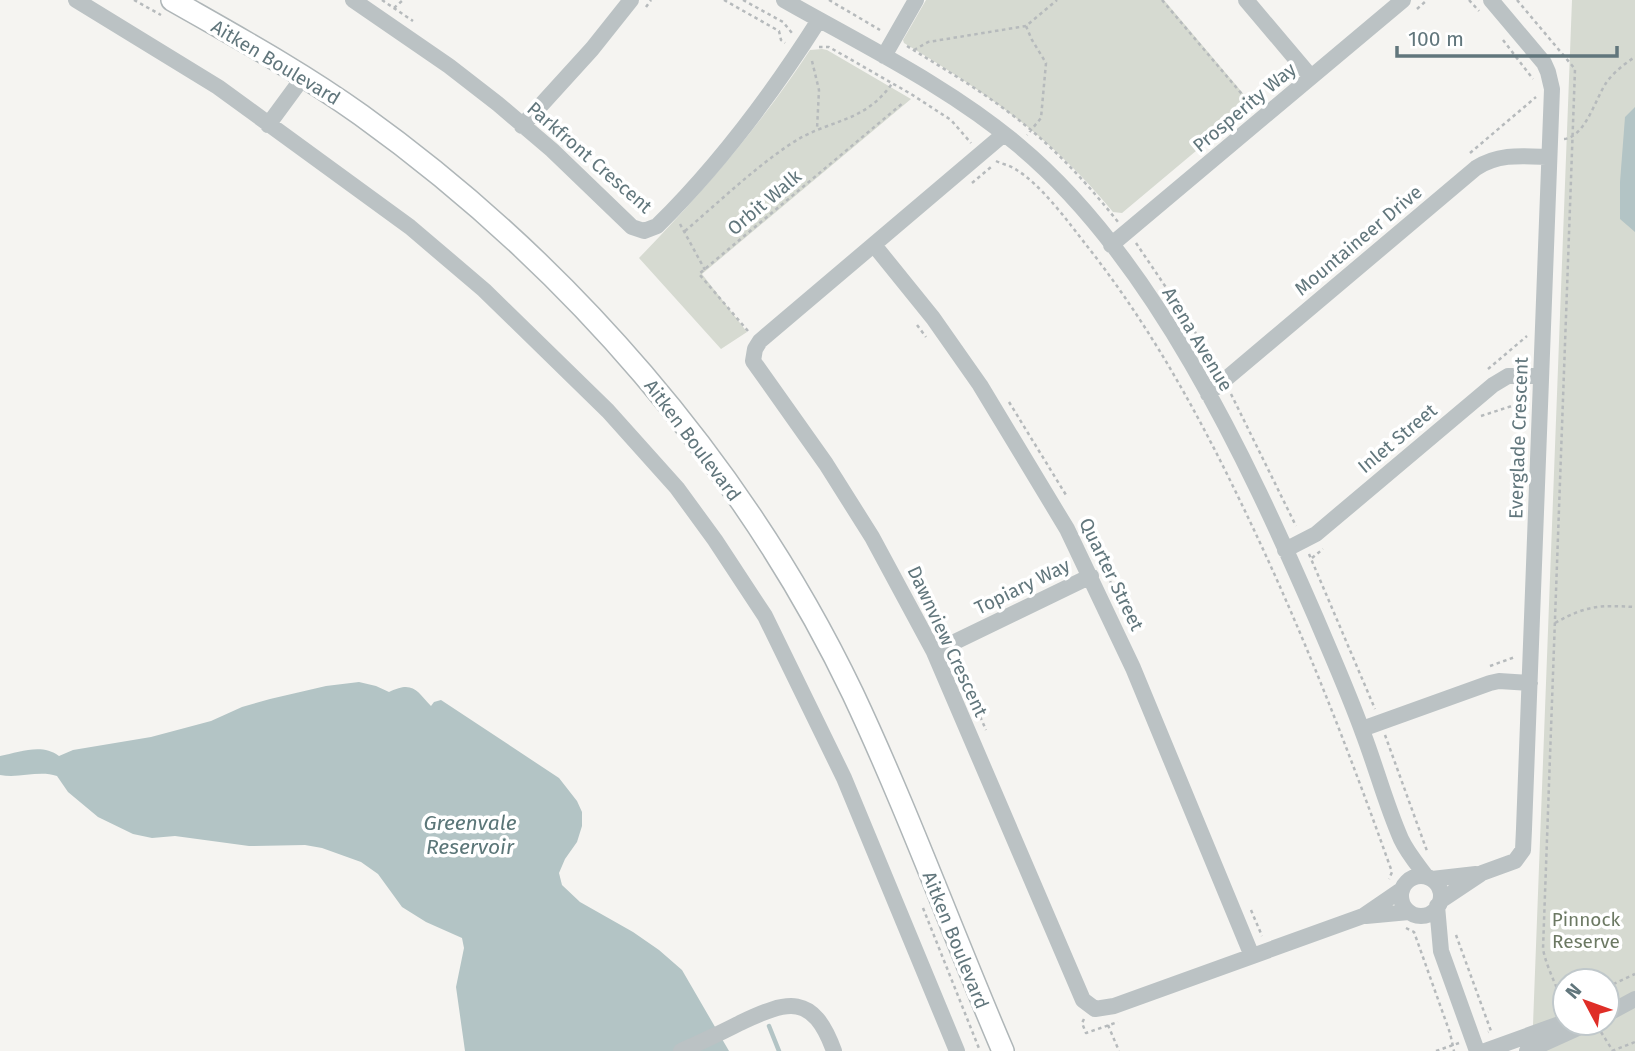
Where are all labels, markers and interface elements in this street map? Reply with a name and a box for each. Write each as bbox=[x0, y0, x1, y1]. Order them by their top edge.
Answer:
scale bar bbox=[1397, 14, 1618, 58]
street label: Aitken Boulevard bbox=[207, 15, 344, 110]
text: 100 m bbox=[1408, 26, 1464, 52]
street label: Prosperity Way bbox=[1188, 57, 1301, 157]
street label: Parkfront Crescent bbox=[522, 97, 657, 218]
street label: Orbit Walk bbox=[723, 165, 806, 240]
street label: Mountaineer Drive bbox=[1290, 180, 1427, 300]
street label: Arena Avenue bbox=[1157, 283, 1238, 396]
street label: Everglade Crescent bbox=[1504, 356, 1533, 520]
street label: Aitken Boulevard bbox=[639, 375, 746, 506]
street label: Inlet Street bbox=[1353, 399, 1442, 478]
street label: Quarter Street bbox=[1074, 514, 1149, 635]
street label: Topiary Way bbox=[971, 553, 1074, 619]
street label: Dawnview Crescent bbox=[902, 562, 993, 721]
water label: Greenvale Reservoir bbox=[423, 810, 517, 860]
street label: Aitken Boulevard bbox=[917, 868, 994, 1012]
park label: Pinnock Reserve bbox=[1552, 908, 1621, 953]
north arrow bbox=[1551, 967, 1621, 1037]
text: N bbox=[1561, 979, 1586, 1003]

